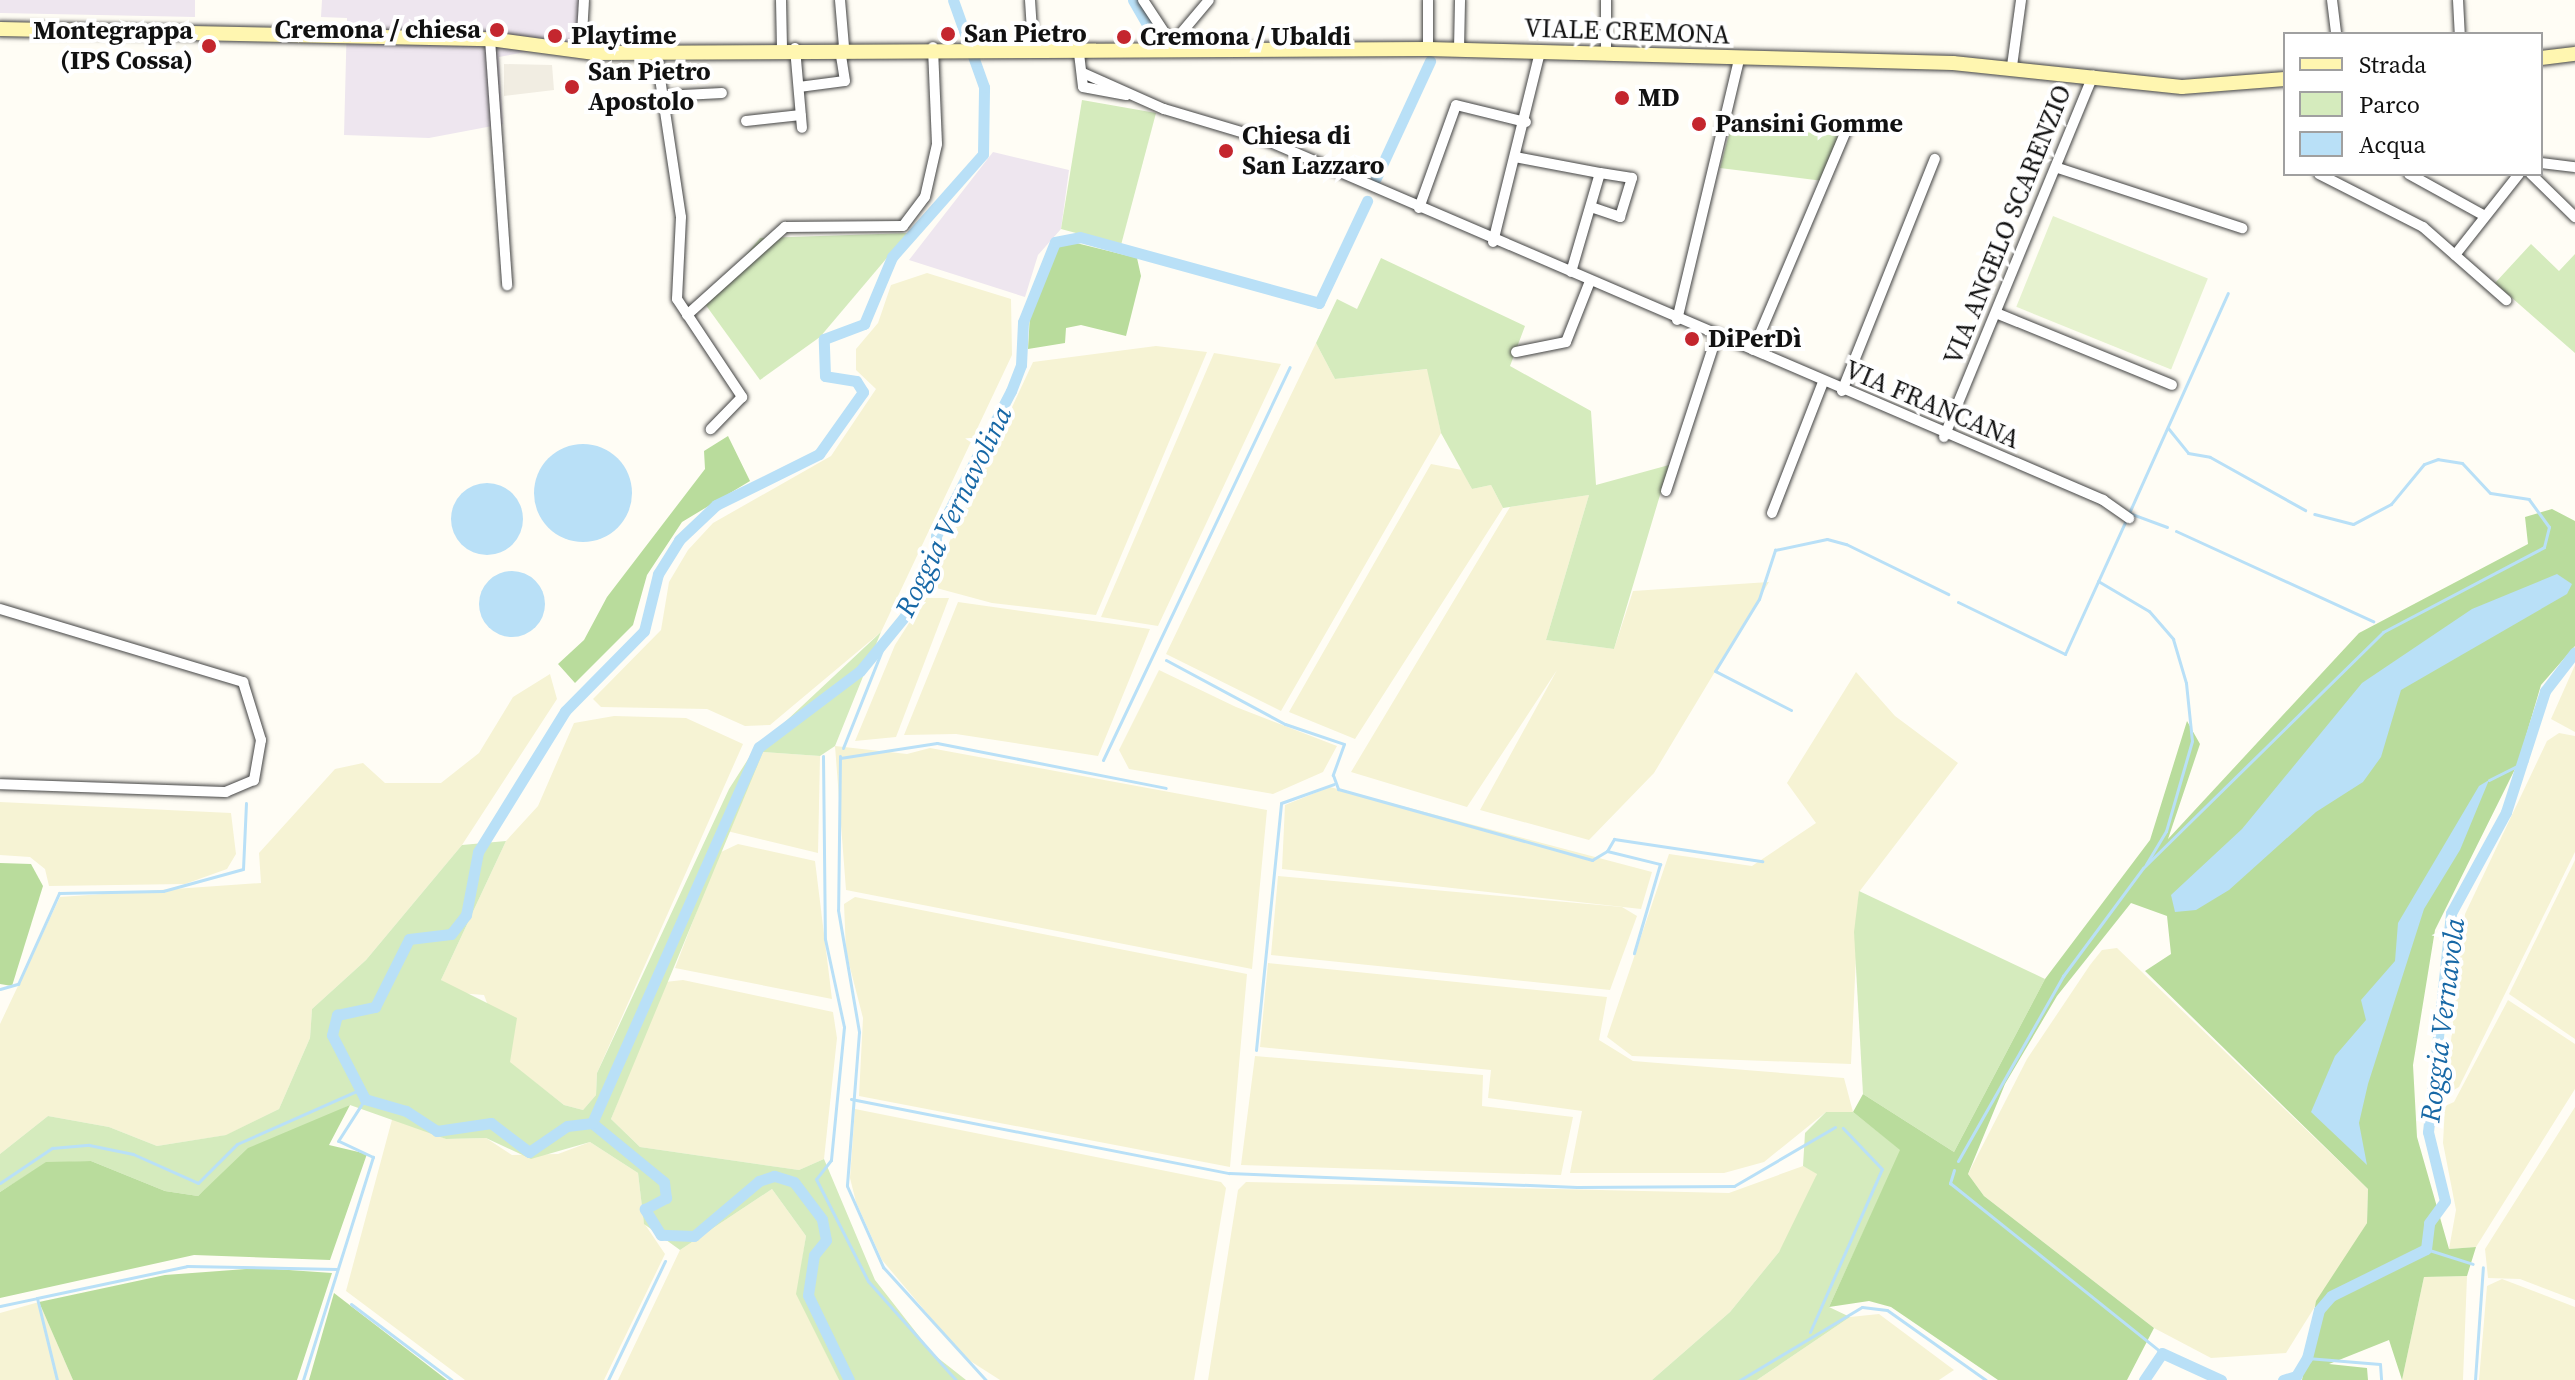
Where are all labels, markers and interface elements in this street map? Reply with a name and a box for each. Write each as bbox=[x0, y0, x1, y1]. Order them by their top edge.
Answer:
street label: VIALE CREMONA bbox=[1524, 13, 1730, 51]
place label: Cremona / chiesa bbox=[275, 14, 481, 46]
place label: Montegrappa (IPS Cossa) bbox=[33, 15, 193, 76]
place label: San Pietro bbox=[964, 18, 1087, 50]
place label: Playtime bbox=[571, 20, 677, 52]
marker: Cremona / chiesa bbox=[488, 21, 506, 39]
place label: Cremona / Ubaldi bbox=[1140, 21, 1351, 53]
marker: San Pietro bbox=[939, 25, 957, 43]
marker: Playtime bbox=[546, 27, 564, 45]
marker: Cremona / Ubaldi bbox=[1115, 28, 1133, 46]
legend bbox=[2283, 32, 2543, 176]
marker: Montegrappa (IPS Cossa) bbox=[200, 37, 218, 55]
text: Strada bbox=[2359, 48, 2427, 81]
place label: San Pietro Apostolo bbox=[588, 56, 711, 118]
marker: San Pietro Apostolo bbox=[563, 78, 581, 96]
street label: VIA ANGELO SCARENZIO bbox=[1938, 81, 2078, 369]
place label: MD bbox=[1638, 82, 1680, 114]
text: Parco bbox=[2359, 88, 2420, 121]
marker: MD bbox=[1613, 89, 1631, 107]
place label: Pansini Gomme bbox=[1715, 108, 1903, 140]
marker: Pansini Gomme bbox=[1690, 115, 1708, 133]
place label: Chiesa di San Lazzaro bbox=[1242, 120, 1385, 182]
text: Acqua bbox=[2359, 128, 2426, 161]
marker: Chiesa di San Lazzaro bbox=[1217, 142, 1235, 160]
place label: DiPerDì bbox=[1708, 323, 1801, 355]
marker: DiPerDì bbox=[1683, 330, 1701, 348]
street label: VIA FRANCANA bbox=[1840, 354, 2024, 456]
water label: Roggia Vernavolina bbox=[887, 400, 1019, 622]
water label: Roggia Vernavola bbox=[2413, 916, 2471, 1124]

